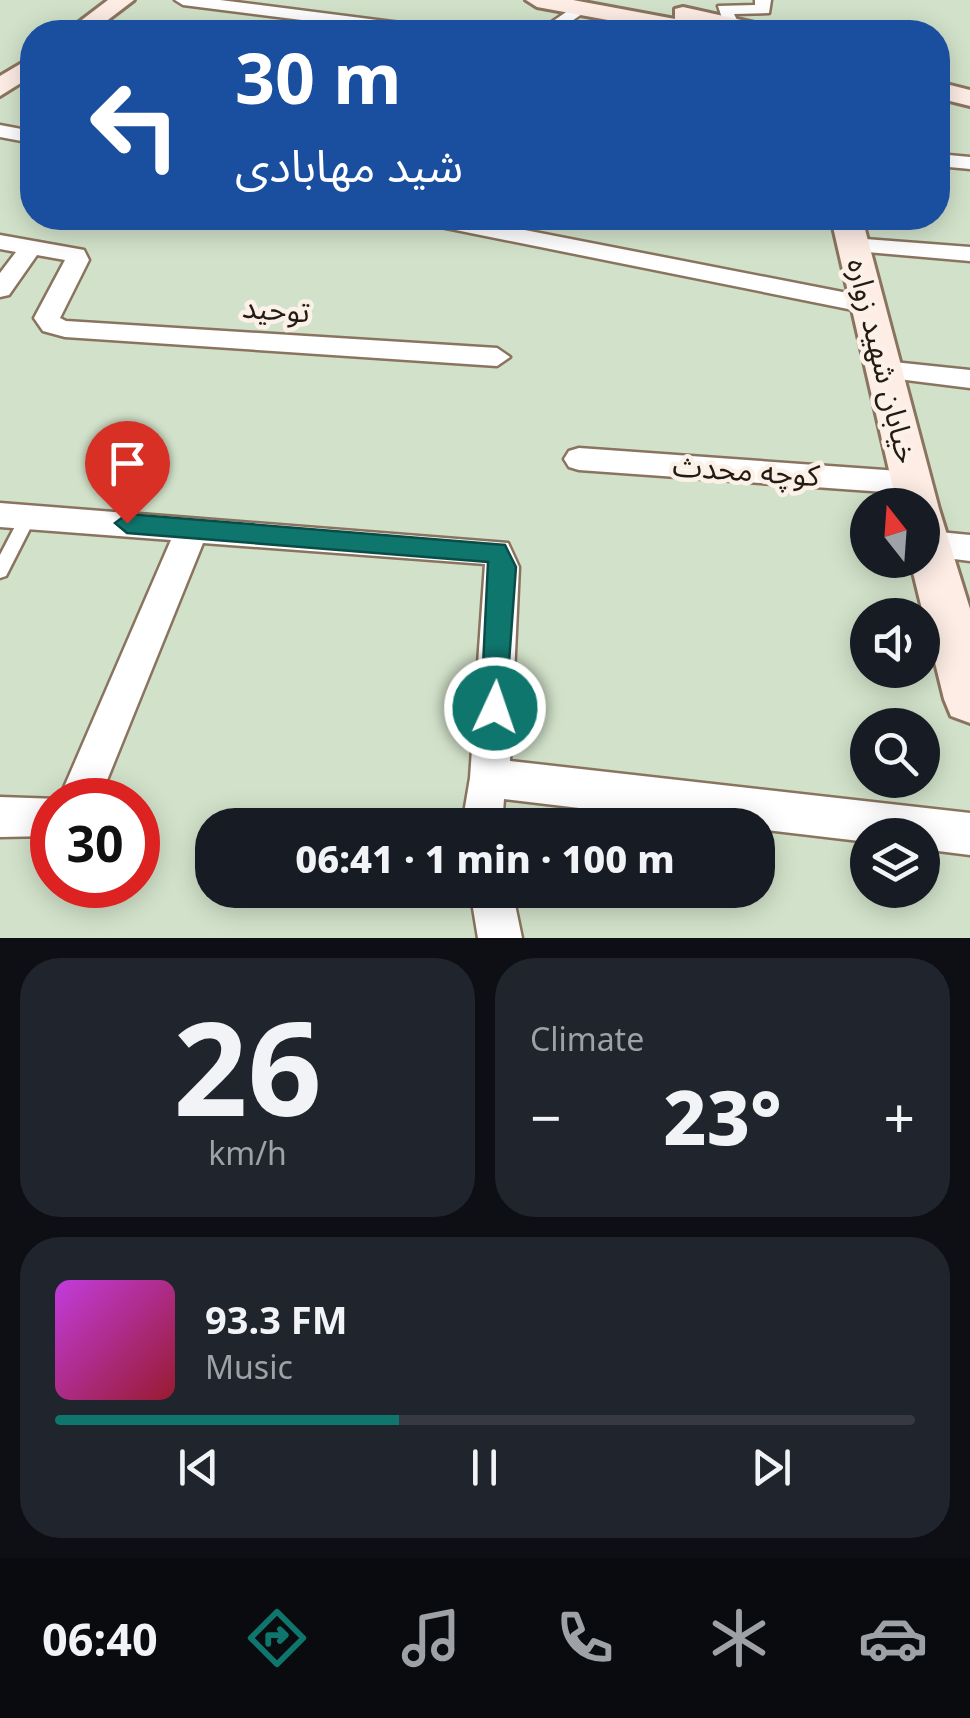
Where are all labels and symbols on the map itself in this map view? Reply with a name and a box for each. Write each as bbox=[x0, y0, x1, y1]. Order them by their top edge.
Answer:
street label: خیابان شهید زواره bbox=[838, 254, 929, 467]
street label: توحید bbox=[241, 286, 311, 331]
pin bbox=[85, 421, 170, 524]
street label: کوچه محدث bbox=[671, 444, 822, 495]
north arrow bbox=[850, 488, 940, 578]
position arrow bbox=[443, 656, 547, 760]
speed limit sign: 30 bbox=[30, 778, 160, 908]

